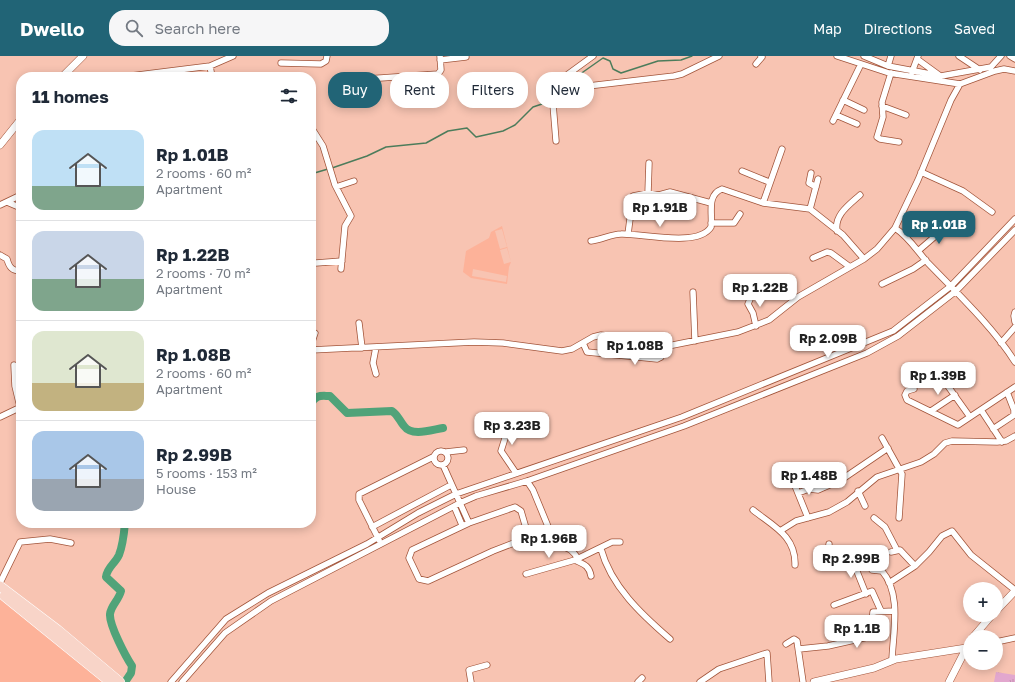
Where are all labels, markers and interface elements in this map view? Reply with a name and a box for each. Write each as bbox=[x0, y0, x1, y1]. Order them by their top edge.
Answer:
search box bbox=[109, 10, 389, 46]
text: Dwello bbox=[20, 17, 85, 40]
icon: search bbox=[123, 17, 145, 39]
text: Search here bbox=[155, 19, 240, 37]
text: Map bbox=[813, 20, 842, 37]
text: Directions bbox=[864, 20, 932, 37]
text: Saved bbox=[954, 20, 995, 37]
chip: Buy bbox=[328, 72, 382, 108]
chip: Rent bbox=[390, 72, 449, 108]
chip: Filters bbox=[457, 72, 528, 108]
chip: New bbox=[536, 72, 594, 108]
icon: filters bbox=[278, 85, 300, 107]
text: 11 homes bbox=[32, 86, 109, 107]
text: Rp 1.01B bbox=[156, 144, 229, 165]
icon: home bbox=[64, 146, 112, 194]
text: 2 rooms · 60 m² bbox=[156, 165, 252, 181]
text: Apartment bbox=[156, 181, 223, 197]
pin: Rp 1.91B bbox=[619, 194, 701, 228]
text: Rp 1.91B bbox=[632, 199, 688, 215]
pin: Rp 1.01B bbox=[898, 211, 980, 245]
text: Rp 1.01B bbox=[911, 216, 967, 232]
text: Rp 1.22B bbox=[156, 244, 229, 265]
icon: home bbox=[64, 247, 112, 295]
text: 2 rooms · 70 m² bbox=[156, 265, 251, 281]
pin: Rp 1.22B bbox=[719, 274, 801, 308]
text: Rp 1.22B bbox=[732, 279, 788, 295]
text: Apartment bbox=[156, 281, 223, 297]
pin: Rp 2.09B bbox=[787, 325, 869, 359]
text: Rp 2.09B bbox=[799, 330, 857, 346]
pin: Rp 1.08B bbox=[594, 332, 676, 366]
text: Rp 1.08B bbox=[606, 337, 664, 353]
text: Rp 1.08B bbox=[156, 344, 231, 365]
icon: home bbox=[64, 347, 112, 395]
pin: Rp 1.39B bbox=[897, 362, 979, 396]
text: 2 rooms · 60 m² bbox=[156, 365, 252, 381]
text: Rp 1.39B bbox=[910, 367, 966, 383]
text: Apartment bbox=[156, 381, 223, 397]
pin: Rp 3.23B bbox=[471, 412, 553, 446]
text: Rp 3.23B bbox=[483, 417, 541, 433]
text: Rp 2.99B bbox=[156, 444, 232, 465]
icon: home bbox=[64, 447, 112, 495]
pin: Rp 1.48B bbox=[768, 462, 850, 496]
text: 5 rooms · 153 m² bbox=[156, 465, 257, 481]
text: Rp 1.48B bbox=[781, 467, 837, 483]
text: House bbox=[156, 481, 196, 497]
pin: Rp 1.96B bbox=[508, 525, 590, 559]
text: Rp 1.96B bbox=[521, 530, 577, 546]
pin: Rp 2.99B bbox=[810, 545, 892, 579]
text: Rp 2.99B bbox=[822, 550, 880, 566]
map controls bbox=[963, 582, 1003, 670]
button: + bbox=[963, 582, 1003, 622]
pin: Rp 1.1B bbox=[820, 615, 894, 649]
text: Rp 1.1B bbox=[834, 620, 881, 636]
button: − bbox=[963, 630, 1003, 670]

